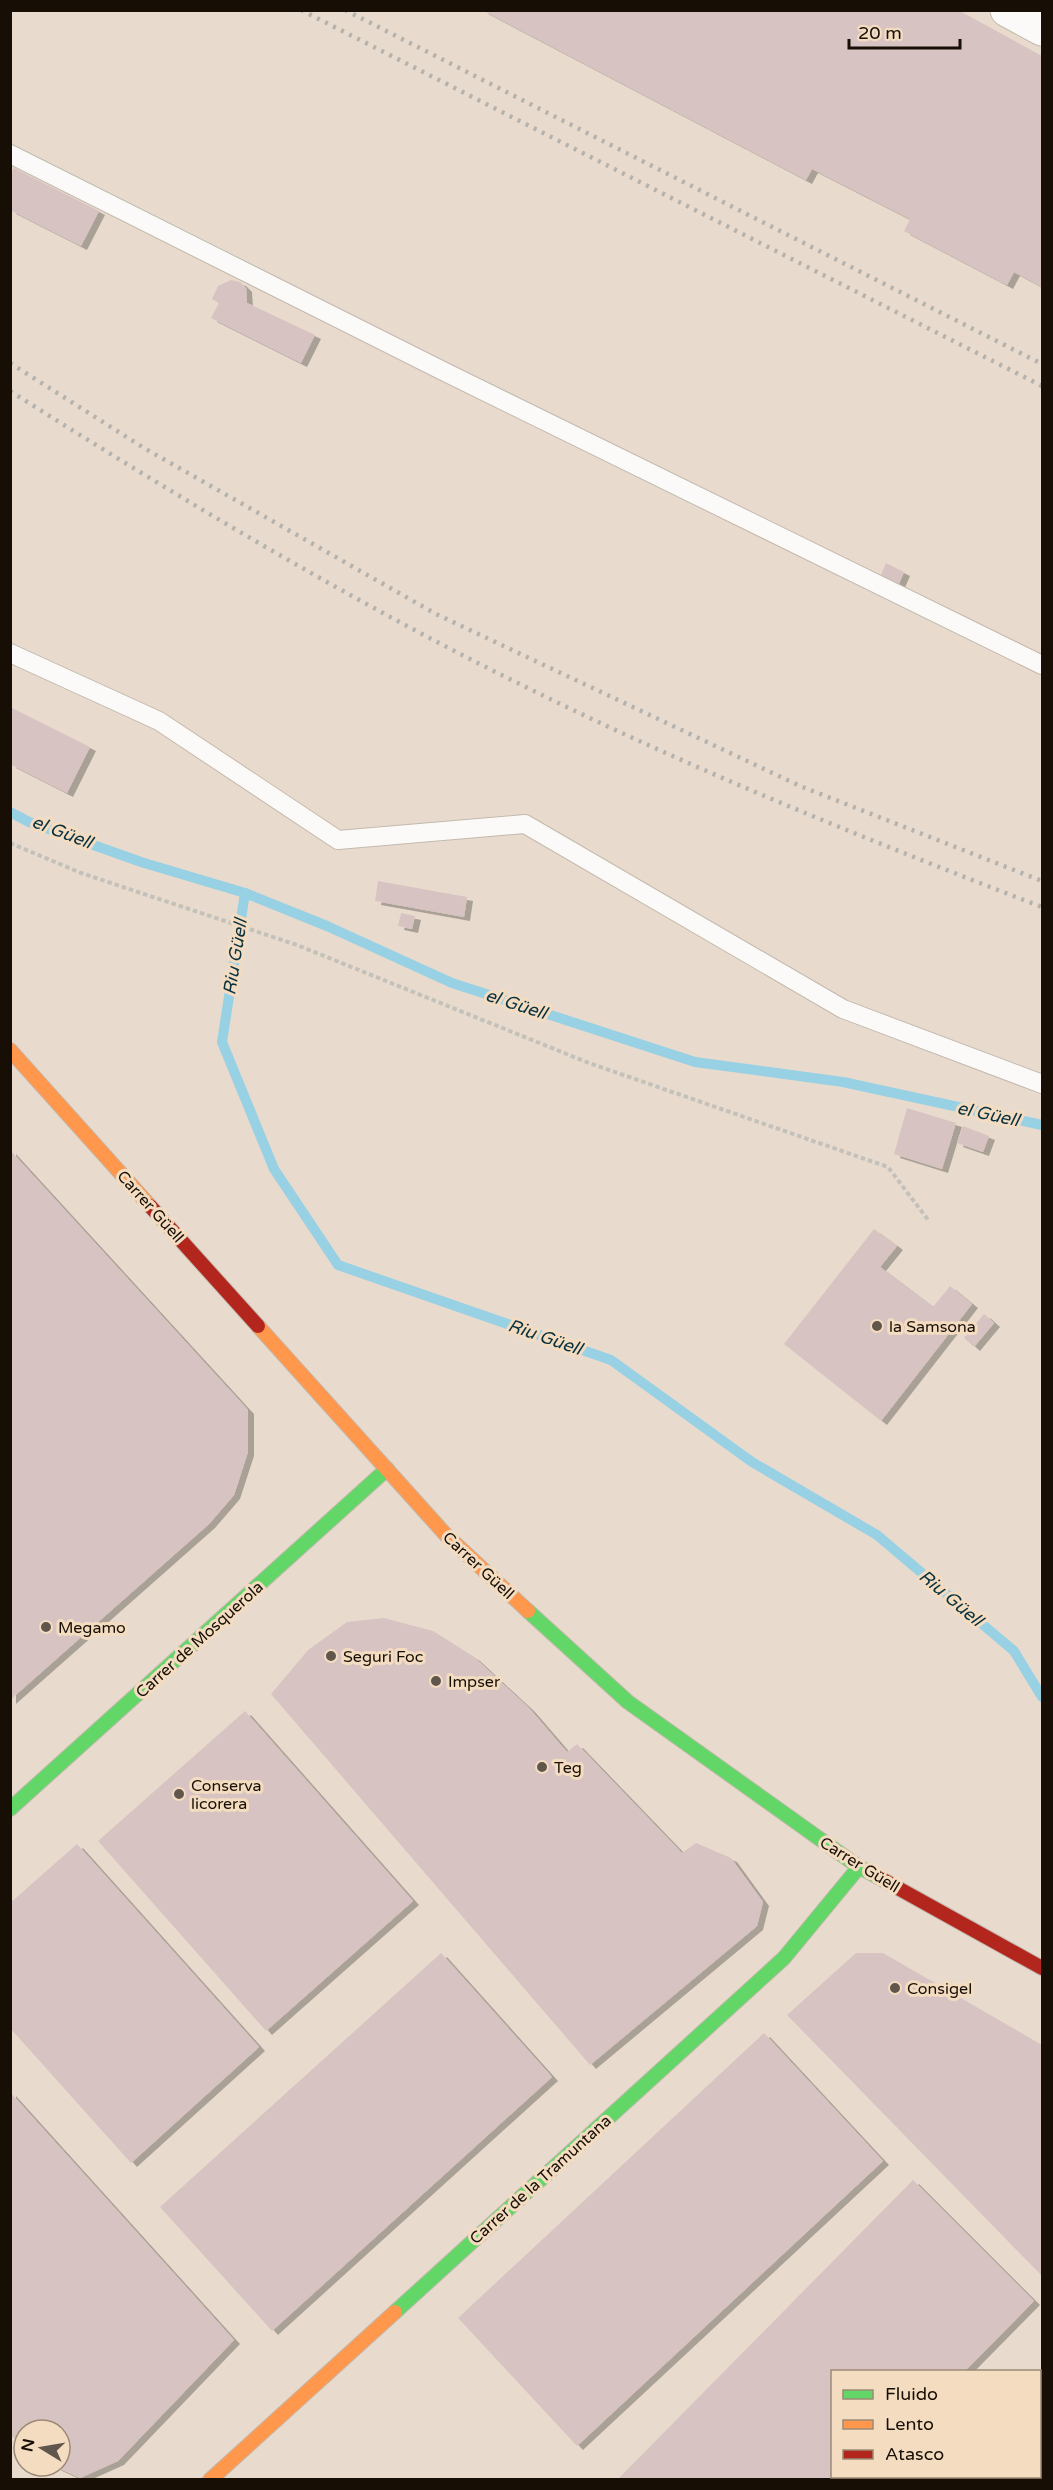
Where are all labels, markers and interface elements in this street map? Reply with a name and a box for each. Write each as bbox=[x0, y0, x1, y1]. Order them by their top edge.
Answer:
scale bar bbox=[849, 12, 960, 50]
text: 20 m bbox=[858, 22, 902, 44]
water label: el Güell bbox=[29, 810, 98, 854]
water label: Riu Güell bbox=[218, 915, 252, 997]
water label: el Güell bbox=[483, 984, 552, 1025]
water label: el Güell bbox=[955, 1097, 1024, 1132]
street label: Carrer Güell bbox=[113, 1166, 188, 1247]
water label: Riu Güell bbox=[505, 1314, 587, 1361]
place label: la Samsona bbox=[889, 1317, 976, 1337]
marker: la Samsona bbox=[870, 1319, 884, 1333]
street label: Carrer Güell bbox=[438, 1528, 518, 1604]
water label: Riu Güell bbox=[915, 1565, 989, 1633]
street label: Carrer de Mosquerola bbox=[132, 1577, 268, 1702]
place label: Megamo bbox=[58, 1618, 126, 1638]
marker: Megamo bbox=[39, 1620, 53, 1634]
place label: Seguri Foc bbox=[343, 1647, 423, 1667]
marker: Seguri Foc bbox=[324, 1649, 338, 1663]
place label: Impser bbox=[448, 1672, 501, 1692]
marker: Impser bbox=[429, 1674, 443, 1688]
place label: Teg bbox=[554, 1758, 582, 1778]
marker: Teg bbox=[535, 1760, 549, 1774]
place label: Conserva licorera bbox=[191, 1776, 262, 1814]
marker: Conserva licorera bbox=[172, 1787, 186, 1801]
street label: Carrer Güell bbox=[816, 1832, 903, 1897]
place label: Consigel bbox=[907, 1979, 972, 1999]
marker: Consigel bbox=[888, 1981, 902, 1995]
street label: Carrer de la Tramuntana bbox=[466, 2111, 616, 2249]
legend bbox=[831, 2370, 1041, 2478]
text: Fluido bbox=[885, 2383, 938, 2405]
text: Lento bbox=[885, 2413, 934, 2435]
north arrow bbox=[12, 2418, 72, 2478]
text: N bbox=[17, 2437, 39, 2454]
text: Atasco bbox=[885, 2443, 944, 2465]

